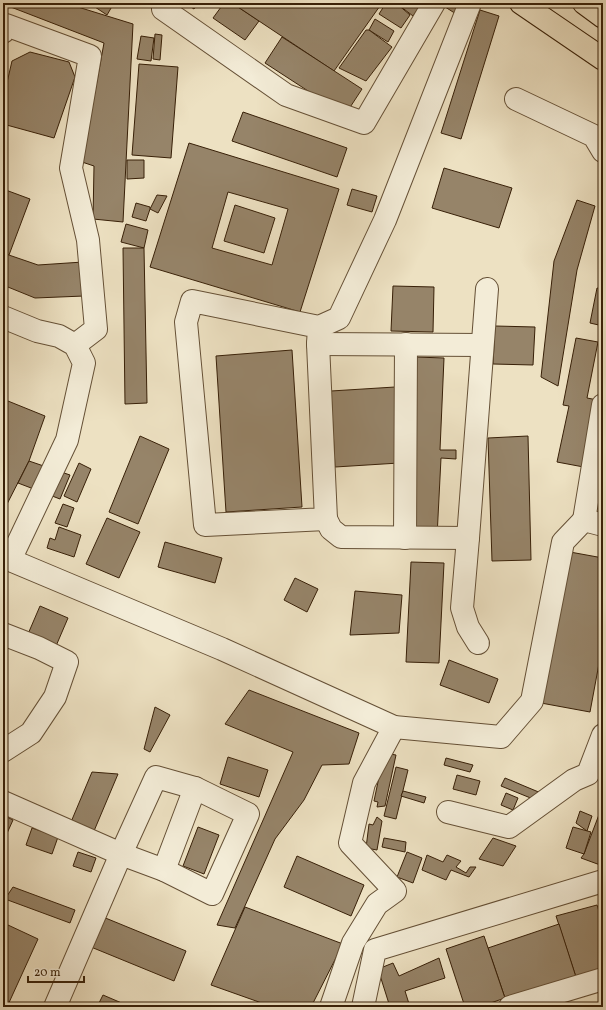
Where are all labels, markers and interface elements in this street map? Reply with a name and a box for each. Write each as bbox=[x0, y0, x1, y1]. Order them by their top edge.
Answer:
scale bar bbox=[28, 958, 84, 984]
text: 20 m bbox=[34, 965, 61, 981]

